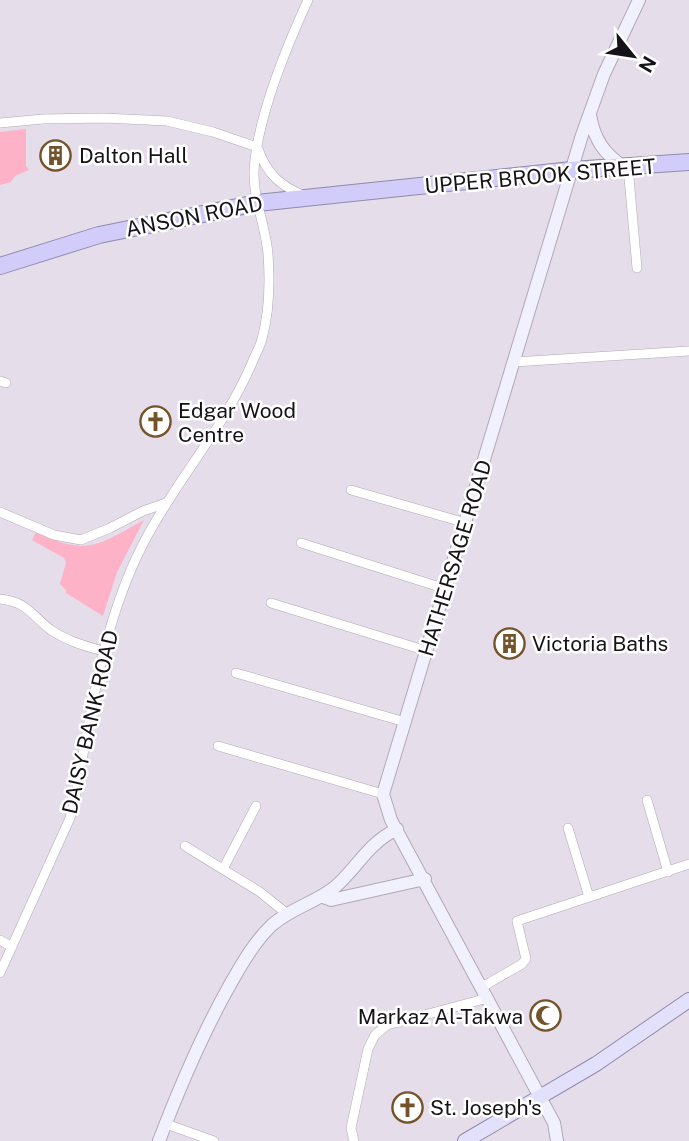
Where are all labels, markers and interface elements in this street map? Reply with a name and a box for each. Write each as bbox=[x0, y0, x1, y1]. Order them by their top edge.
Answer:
north arrow bbox=[598, 21, 668, 91]
text: N bbox=[634, 53, 661, 76]
building icon: Dalton Hall bbox=[39, 138, 73, 172]
place label: Dalton Hall bbox=[79, 143, 188, 168]
street label: UPPER BROOK STREET bbox=[423, 153, 657, 199]
street label: ANSON ROAD bbox=[123, 190, 265, 242]
place label: Edgar Wood Centre bbox=[178, 398, 296, 447]
church icon: Edgar Wood Centre bbox=[138, 405, 172, 439]
street label: HATHERSAGE ROAD bbox=[413, 457, 497, 659]
building icon: Victoria Baths bbox=[492, 626, 526, 660]
street label: DAISY BANK ROAD bbox=[57, 628, 123, 816]
place label: Victoria Baths bbox=[532, 631, 668, 656]
mosque icon: Markaz Al-Takwa bbox=[529, 999, 563, 1033]
place label: Markaz Al-Takwa bbox=[358, 1004, 523, 1029]
church icon: St. Joseph's bbox=[390, 1090, 424, 1124]
place label: St. Joseph's bbox=[430, 1095, 542, 1120]

